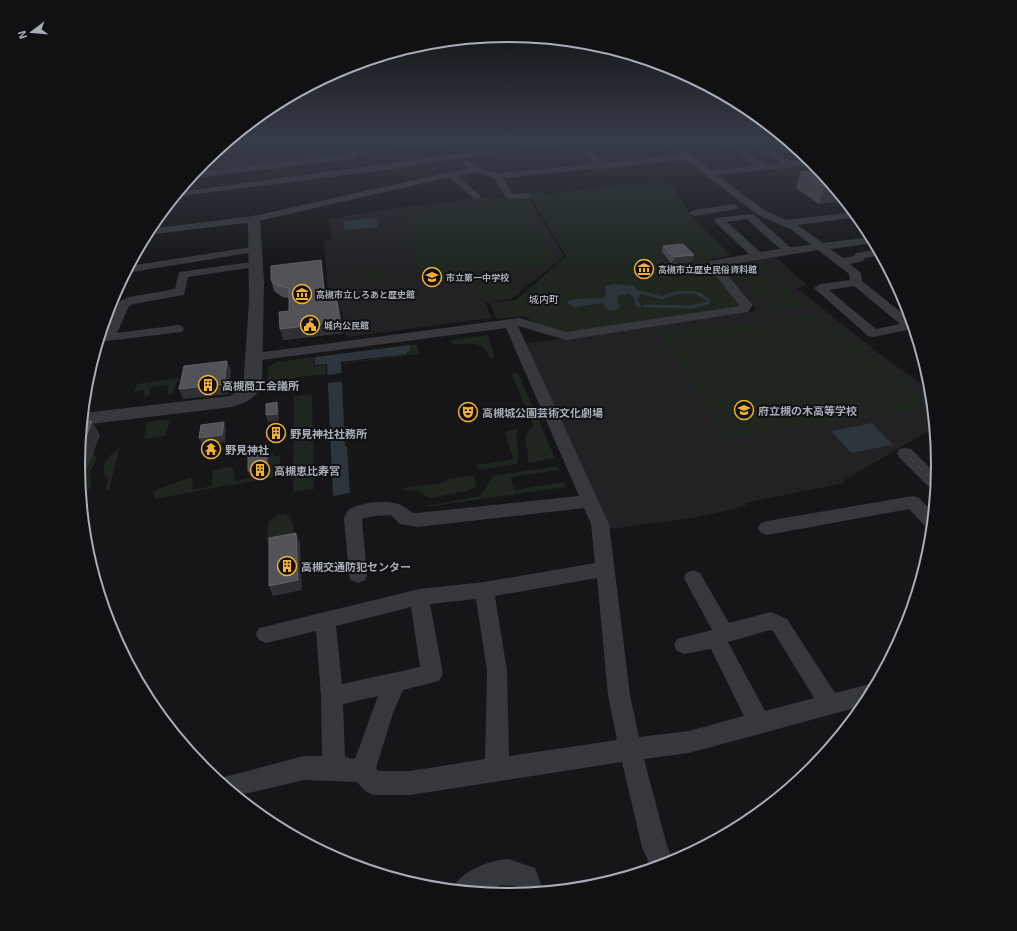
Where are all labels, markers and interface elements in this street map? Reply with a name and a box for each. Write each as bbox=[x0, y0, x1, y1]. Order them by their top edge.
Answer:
north arrow bbox=[12, 12, 52, 52]
text: N bbox=[15, 29, 29, 41]
museum icon: 高槻市立歴史民俗資料館 bbox=[633, 258, 655, 280]
place label: 高槻市立歴史民俗資料館 bbox=[658, 264, 757, 275]
school or university icon: 市立第一中学校 bbox=[421, 266, 443, 288]
place label: 市立第一中学校 bbox=[446, 272, 510, 283]
museum icon: 高槻市立しろあと歴史館 bbox=[291, 283, 313, 305]
place label: 高槻市立しろあと歴史館 bbox=[316, 289, 415, 300]
district label: 城内町 bbox=[529, 293, 559, 305]
public building icon: 城内公民館 bbox=[299, 314, 321, 336]
place label: 城内公民館 bbox=[324, 320, 369, 331]
building icon: 高槻商工会議所 bbox=[197, 374, 219, 396]
place label: 高槻商工会議所 bbox=[222, 379, 299, 392]
school or university icon: 府立槻の木高等学校 bbox=[733, 399, 755, 421]
theatre icon: 高槻城公園芸術文化劇場 bbox=[457, 401, 479, 423]
place label: 府立槻の木高等学校 bbox=[758, 404, 857, 417]
place label: 高槻城公園芸術文化劇場 bbox=[482, 406, 603, 419]
building icon: 野見神社社務所 bbox=[265, 422, 287, 444]
place label: 野見神社社務所 bbox=[290, 427, 367, 440]
temple icon: 野見神社 bbox=[200, 438, 222, 460]
place label: 野見神社 bbox=[225, 443, 269, 456]
building icon: 高槻恵比寿宮 bbox=[249, 459, 271, 481]
place label: 高槻恵比寿宮 bbox=[274, 464, 340, 477]
building icon: 高槻交通防犯センター bbox=[276, 555, 298, 577]
place label: 高槻交通防犯センター bbox=[301, 560, 411, 573]

